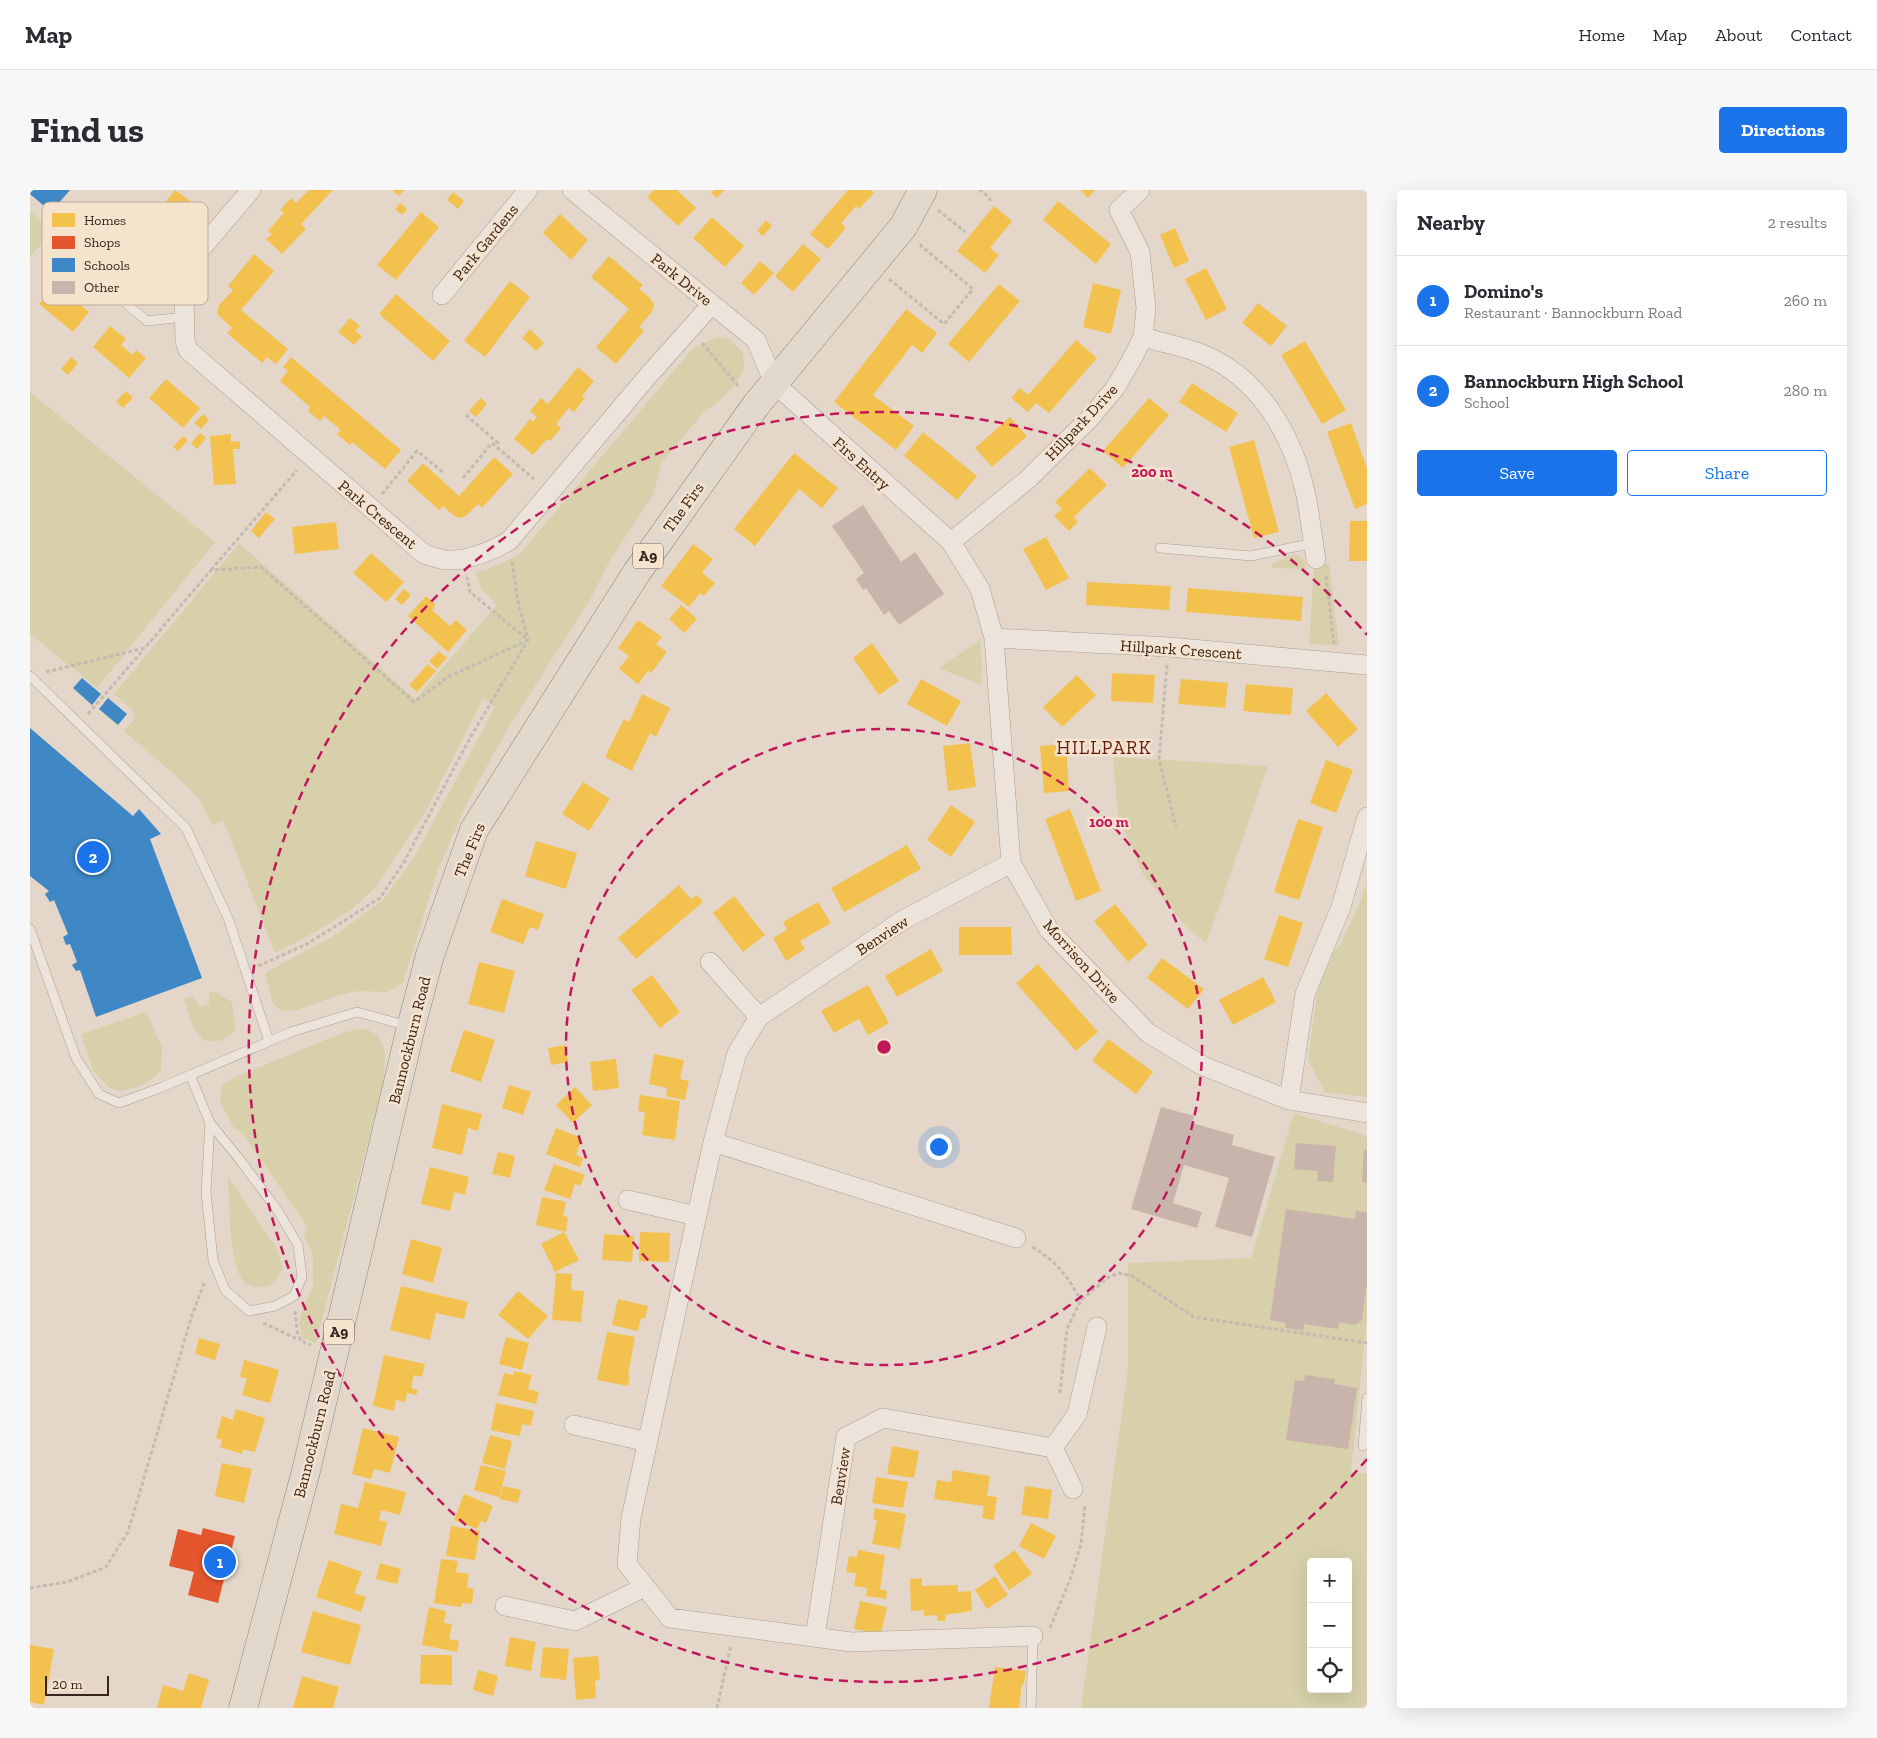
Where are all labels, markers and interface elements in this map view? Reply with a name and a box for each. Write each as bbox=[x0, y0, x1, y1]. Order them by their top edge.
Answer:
text: Map bbox=[25, 20, 72, 49]
text: Home bbox=[1578, 24, 1625, 46]
text: Map bbox=[1653, 24, 1687, 46]
text: About bbox=[1715, 24, 1762, 46]
text: Contact bbox=[1790, 24, 1852, 46]
button: Directions bbox=[1719, 107, 1847, 153]
text: Find us bbox=[30, 109, 144, 151]
street label: Park Gardens bbox=[449, 200, 522, 285]
legend bbox=[42, 202, 208, 305]
text: Nearby bbox=[1417, 210, 1485, 235]
text: Homes bbox=[84, 212, 126, 229]
text: 2 results bbox=[1768, 213, 1827, 232]
text: Shops bbox=[84, 234, 120, 251]
street label: Park Drive bbox=[647, 249, 716, 310]
text: Schools bbox=[84, 257, 130, 274]
text: Other bbox=[84, 279, 120, 296]
text: Domino's bbox=[1464, 280, 1543, 303]
text: 1 bbox=[1430, 291, 1436, 310]
text: 260 m bbox=[1784, 291, 1827, 310]
text: Restaurant · Bannockburn Road bbox=[1464, 303, 1682, 322]
text: Bannockburn High School bbox=[1464, 370, 1683, 393]
street label: Hillpark Drive bbox=[1041, 380, 1122, 465]
text: 2 bbox=[1429, 381, 1437, 400]
text: 280 m bbox=[1783, 381, 1827, 400]
text: School bbox=[1464, 393, 1510, 412]
street label: Firs Entry bbox=[829, 433, 895, 494]
button: Save bbox=[1417, 450, 1617, 496]
button: Share bbox=[1627, 450, 1827, 496]
text: 200 m bbox=[1131, 463, 1173, 481]
street label: Park Crescent bbox=[334, 476, 421, 553]
street label: The Firs bbox=[659, 479, 708, 536]
road number: A9 bbox=[633, 544, 663, 568]
street label: Hillpark Crescent bbox=[1120, 636, 1242, 663]
district label: HILLPARK bbox=[1056, 736, 1152, 759]
text: 100 m bbox=[1089, 813, 1129, 831]
street label: The Firs bbox=[450, 820, 489, 880]
pin: 2 bbox=[77, 838, 109, 876]
street label: Benview bbox=[853, 911, 912, 959]
street label: Morrison Drive bbox=[1039, 916, 1124, 1007]
street label: Bannockburn Road bbox=[384, 974, 435, 1106]
centre of rings bbox=[875, 1038, 893, 1056]
your location bbox=[926, 1134, 952, 1160]
road number: A9 bbox=[324, 1320, 354, 1344]
street label: Bannockburn Road bbox=[289, 1368, 340, 1500]
street label: Benview bbox=[827, 1445, 855, 1506]
pin: 1 bbox=[204, 1543, 236, 1581]
map controls bbox=[1307, 1558, 1352, 1693]
button: + bbox=[1307, 1558, 1352, 1603]
button: − bbox=[1307, 1603, 1352, 1648]
button: locate bbox=[1307, 1648, 1352, 1693]
scale bar bbox=[45, 1673, 109, 1696]
text: 20 m bbox=[52, 1676, 83, 1693]

